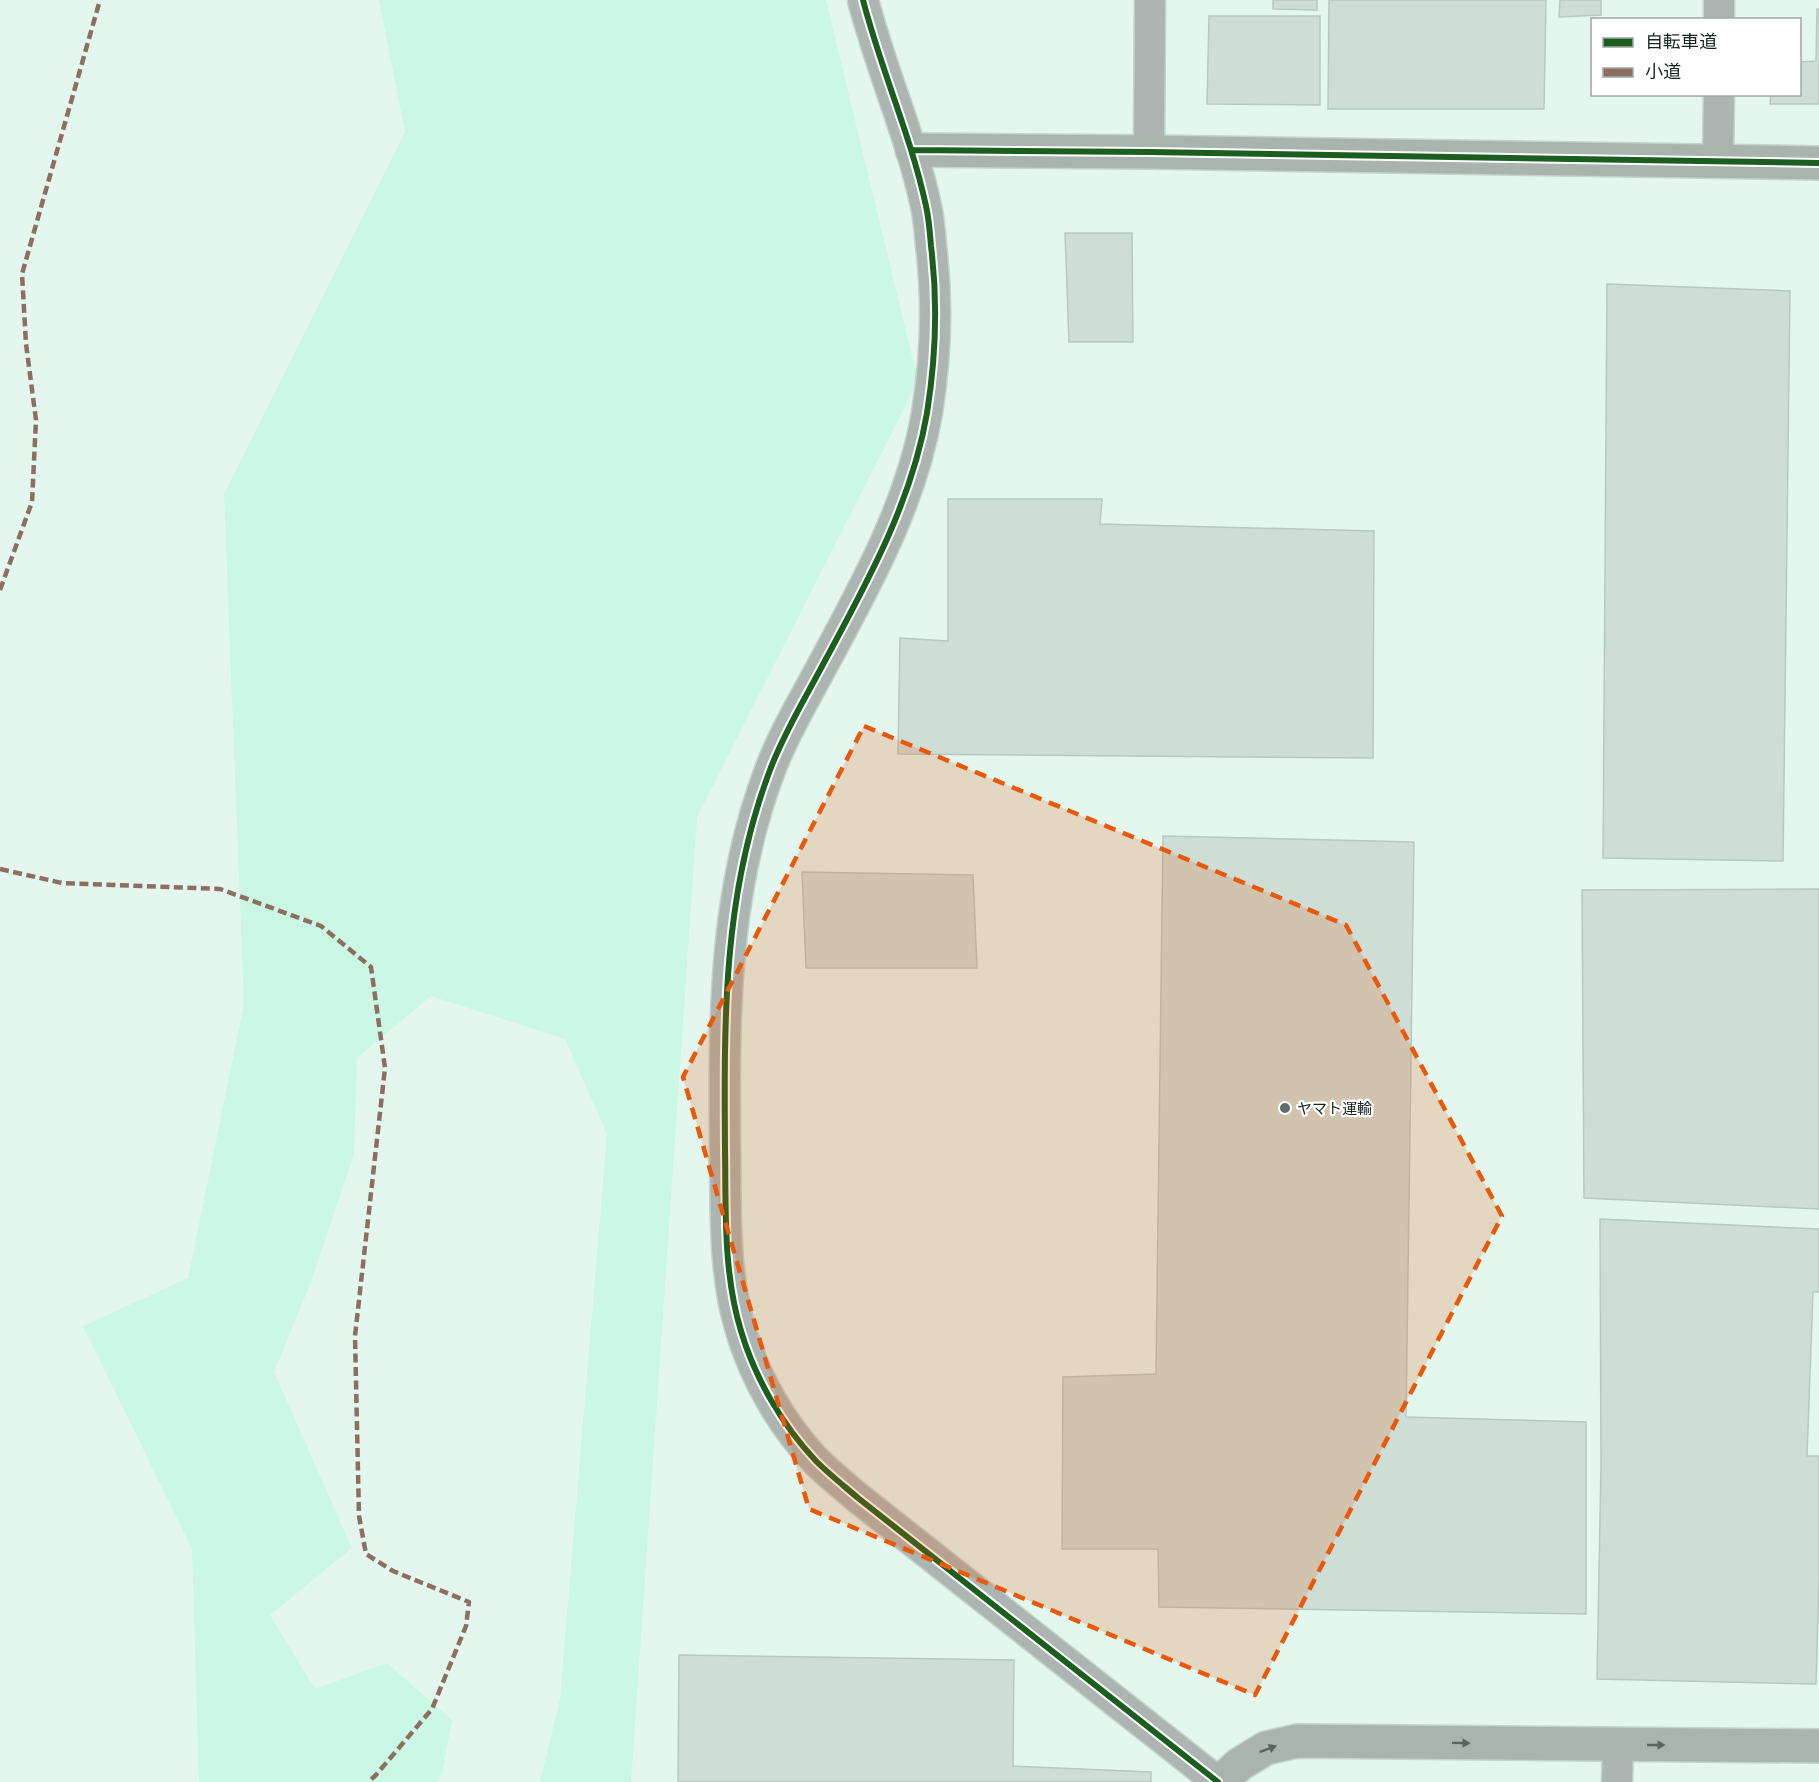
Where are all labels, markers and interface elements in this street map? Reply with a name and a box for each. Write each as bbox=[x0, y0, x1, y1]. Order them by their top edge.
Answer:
legend bbox=[1591, 18, 1801, 96]
text: 自転車道 bbox=[1645, 30, 1717, 53]
text: 小道 bbox=[1645, 60, 1681, 83]
place label: ヤマト運輸 bbox=[1297, 1099, 1372, 1118]
marker: ヤマト運輸 bbox=[1278, 1101, 1292, 1115]
one-way arrow bbox=[1452, 1738, 1471, 1748]
one-way arrow bbox=[1647, 1740, 1666, 1750]
one-way arrow bbox=[1259, 1744, 1277, 1754]

